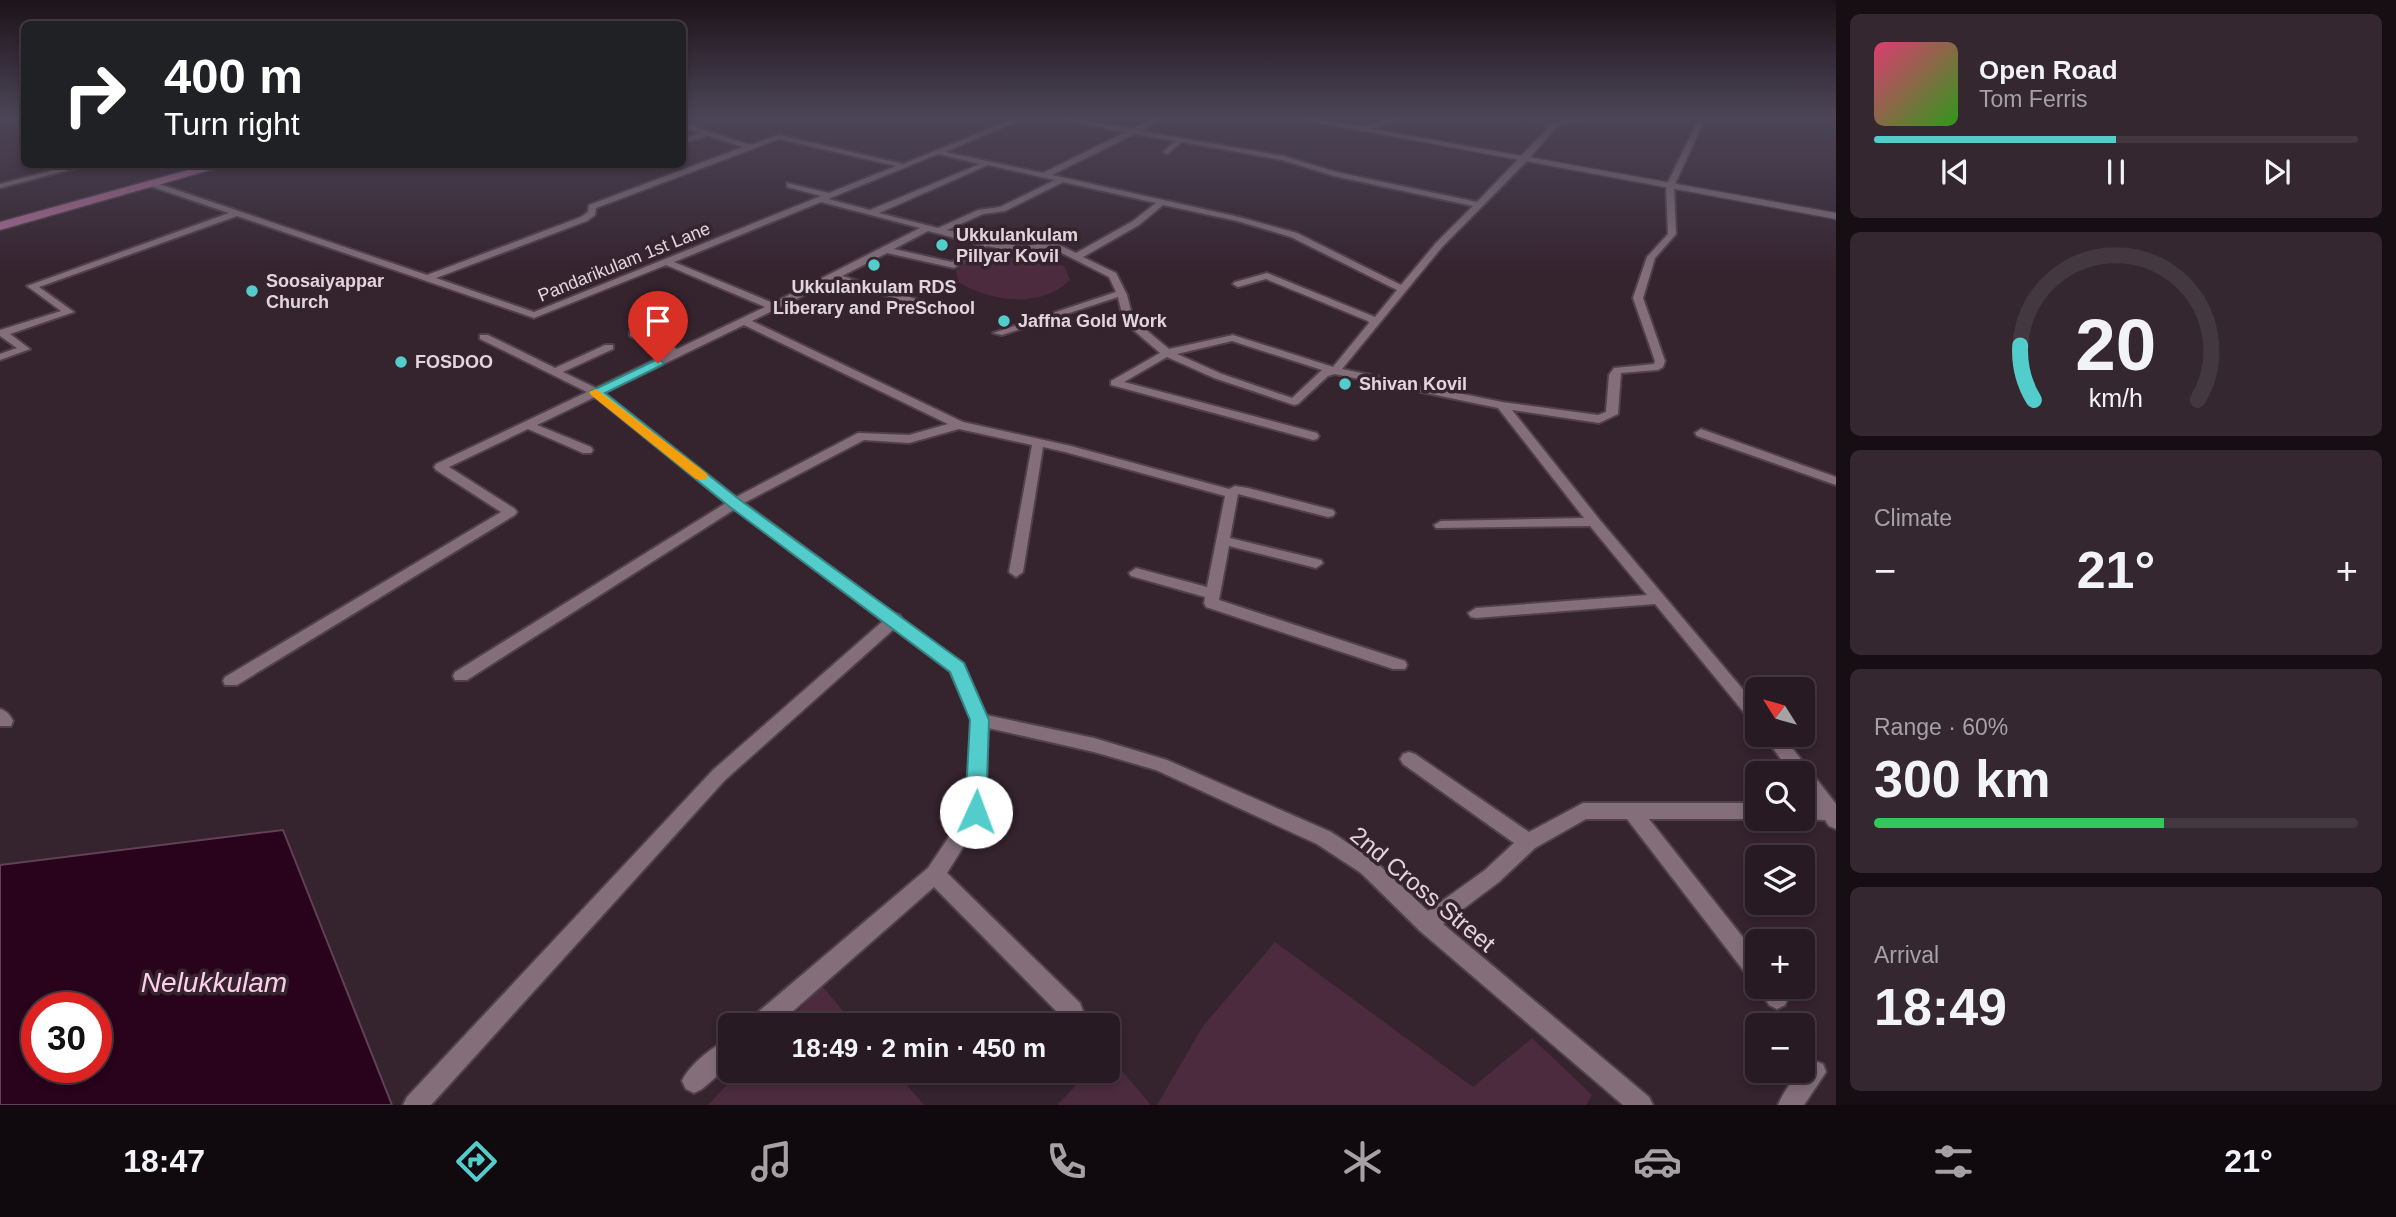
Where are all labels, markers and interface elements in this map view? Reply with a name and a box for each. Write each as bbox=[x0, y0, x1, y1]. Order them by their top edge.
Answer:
icon: right bbox=[49, 49, 140, 140]
text: 400 m bbox=[164, 49, 303, 103]
text: Open Road bbox=[1979, 55, 2118, 85]
text: Tom Ferris bbox=[1979, 86, 2088, 112]
text: Turn right bbox=[164, 106, 300, 142]
icon: previous bbox=[1936, 153, 1974, 191]
icon: pause bbox=[2097, 153, 2135, 191]
icon: next bbox=[2258, 153, 2296, 191]
street label: Pandarikulam 1st Lane bbox=[535, 218, 713, 306]
place label: Ukkulankulam Pillyar Kovil bbox=[956, 225, 1078, 266]
marker: Ukkulankulam Pillyar Kovil bbox=[934, 237, 950, 253]
marker: Ukkulankulam RDS Liberary and PreSchool bbox=[866, 257, 882, 273]
place label: Soosaiyappar Church bbox=[266, 271, 384, 312]
place label: Ukkulankulam RDS Liberary and PreSchool bbox=[773, 277, 975, 318]
marker: Soosaiyappar Church bbox=[244, 283, 260, 299]
pin bbox=[628, 291, 688, 363]
icon: arrive bbox=[639, 302, 677, 340]
text: 20 bbox=[2076, 305, 2156, 386]
place label: Jaffna Gold Work bbox=[1018, 311, 1168, 331]
marker: Jaffna Gold Work bbox=[996, 313, 1012, 329]
place label: FOSDOO bbox=[415, 352, 493, 372]
marker: FOSDOO bbox=[393, 354, 409, 370]
place label: Shivan Kovil bbox=[1359, 374, 1467, 394]
marker: Shivan Kovil bbox=[1337, 376, 1353, 392]
text: km/h bbox=[2089, 384, 2143, 412]
text: Climate bbox=[1874, 505, 1952, 531]
text: 21° bbox=[2077, 541, 2155, 599]
text: − bbox=[1874, 550, 1896, 592]
text: + bbox=[2336, 550, 2358, 592]
north arrow bbox=[1745, 677, 1815, 747]
map controls bbox=[1745, 677, 1815, 1083]
text: Range · 60% bbox=[1874, 714, 2008, 740]
text: 300 km bbox=[1874, 750, 2050, 808]
button: search bbox=[1745, 761, 1815, 831]
position arrow bbox=[939, 775, 1013, 849]
street label: 2nd Cross Street bbox=[1345, 821, 1501, 957]
button: layers bbox=[1745, 845, 1815, 915]
button: + bbox=[1745, 929, 1815, 999]
text: Arrival bbox=[1874, 942, 1939, 968]
water label: Nelukkulam bbox=[141, 967, 287, 998]
text: 18:49 bbox=[1874, 978, 2007, 1036]
speed limit sign: 30 bbox=[21, 992, 112, 1083]
button: − bbox=[1745, 1013, 1815, 1083]
text: 18:49 · 2 min · 450 m bbox=[792, 1033, 1046, 1063]
icon: directions bbox=[452, 1137, 501, 1186]
icon: music bbox=[747, 1137, 796, 1186]
icon: phone bbox=[1042, 1137, 1091, 1186]
icon: climate bbox=[1338, 1137, 1387, 1186]
icon: car bbox=[1633, 1137, 1682, 1186]
icon: filters bbox=[1929, 1137, 1978, 1186]
text: 18:47 bbox=[123, 1143, 205, 1179]
text: 21° bbox=[2224, 1143, 2273, 1179]

